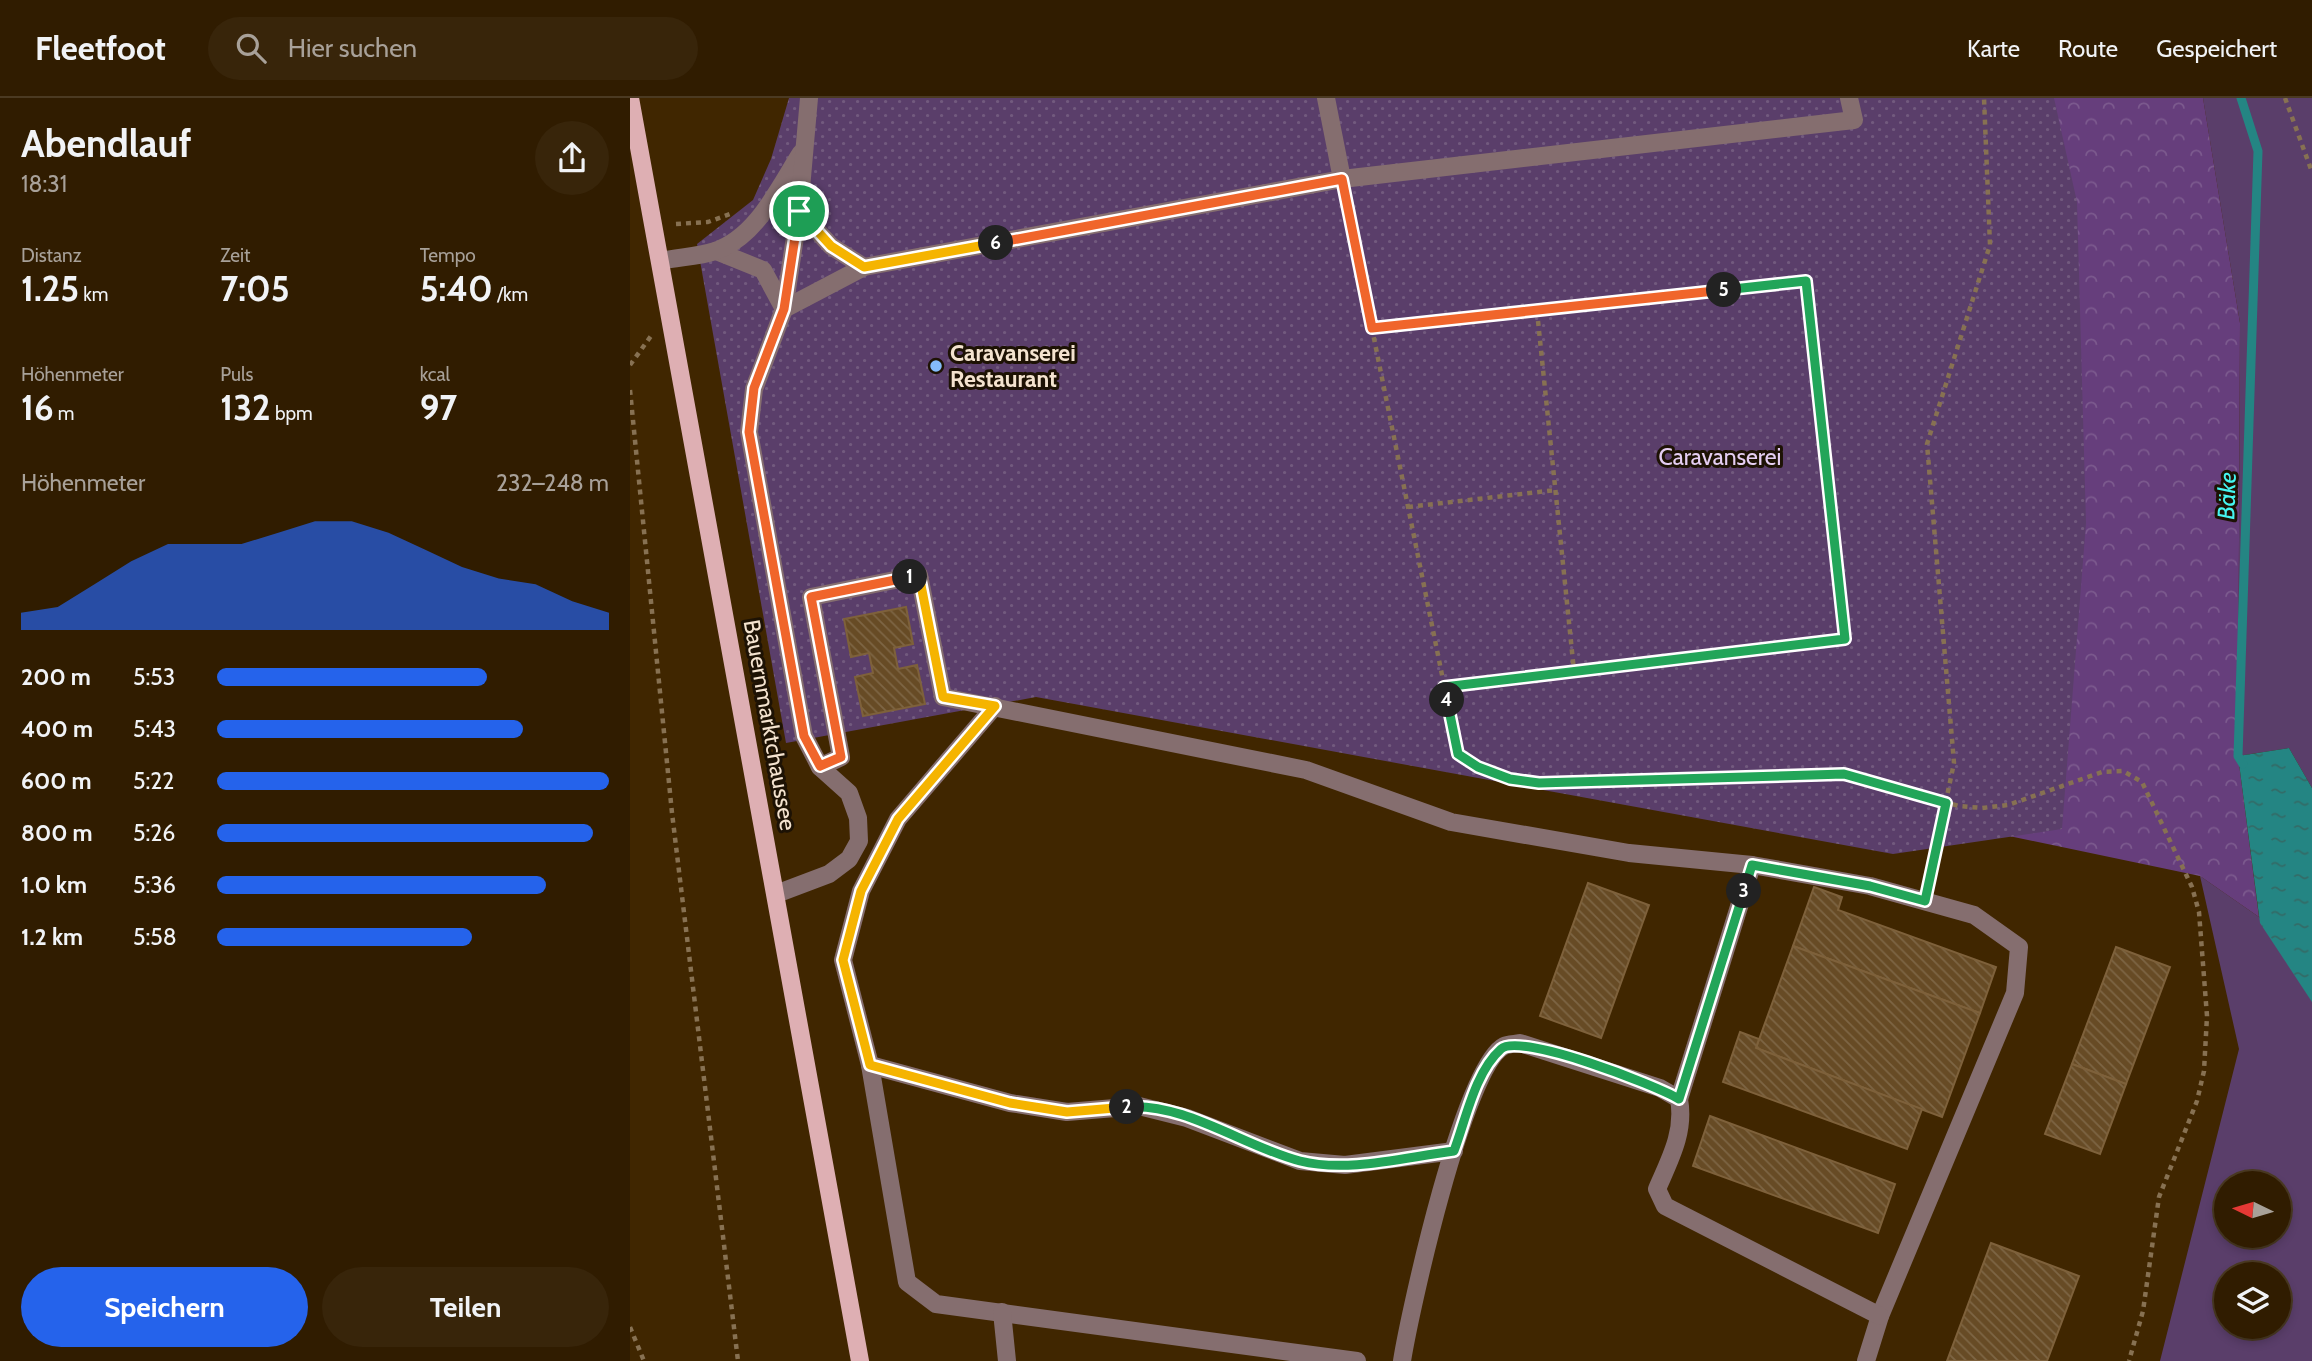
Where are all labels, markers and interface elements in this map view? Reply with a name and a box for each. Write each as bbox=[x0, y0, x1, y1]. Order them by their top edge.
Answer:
search box bbox=[208, 17, 698, 80]
text: Fleetfoot bbox=[35, 28, 166, 68]
icon: search bbox=[232, 29, 270, 67]
text: Hier suchen bbox=[288, 32, 417, 64]
text: Karte bbox=[1967, 34, 2020, 63]
text: Route bbox=[2058, 34, 2118, 63]
text: Gespeichert bbox=[2156, 34, 2277, 63]
text: Abendlauf bbox=[21, 120, 191, 167]
button: share bbox=[535, 121, 609, 195]
text: 18:31 bbox=[21, 170, 67, 198]
pin bbox=[769, 181, 829, 241]
icon: arrive bbox=[780, 192, 818, 230]
pin: 6 bbox=[978, 226, 1014, 260]
text: 6 bbox=[990, 231, 1001, 254]
text: Distanz bbox=[21, 244, 82, 267]
text: Zeit bbox=[220, 244, 250, 267]
text: Tempo bbox=[420, 244, 476, 267]
text: 1.25 bbox=[21, 267, 79, 310]
text: 7:05 bbox=[220, 267, 289, 310]
text: 5:40 bbox=[420, 267, 493, 310]
pin: 5 bbox=[1706, 272, 1742, 308]
text: 5 bbox=[1718, 278, 1729, 301]
text: km bbox=[79, 283, 108, 306]
text: /km bbox=[493, 283, 528, 306]
place label: Caravanserei Restaurant bbox=[950, 339, 1076, 393]
marker: Caravanserei Restaurant bbox=[928, 358, 944, 374]
text: Höhenmeter bbox=[21, 363, 124, 386]
text: Puls bbox=[220, 363, 253, 386]
text: kcal bbox=[420, 363, 450, 386]
text: 16 bbox=[21, 386, 54, 429]
text: 132 bbox=[220, 386, 271, 429]
text: 97 bbox=[420, 386, 457, 429]
text: m bbox=[54, 402, 75, 425]
text: bpm bbox=[271, 402, 313, 425]
park label: Caravanserei bbox=[1659, 443, 1781, 471]
text: Höhenmeter bbox=[21, 469, 145, 497]
text: 232–248 m bbox=[496, 469, 609, 497]
water label: Bäke bbox=[2211, 472, 2242, 520]
pin: 1 bbox=[892, 560, 928, 594]
text: 1 bbox=[906, 565, 913, 588]
street label: Bauernmarktchaussee bbox=[738, 617, 802, 833]
text: 200 m bbox=[21, 663, 91, 691]
text: 5:53 bbox=[133, 663, 175, 691]
pin: 4 bbox=[1430, 682, 1464, 718]
text: 4 bbox=[1441, 688, 1452, 711]
text: 400 m bbox=[21, 715, 93, 743]
text: 5:43 bbox=[133, 715, 176, 743]
text: 600 m bbox=[21, 767, 92, 795]
text: 5:22 bbox=[133, 767, 174, 795]
text: 800 m bbox=[21, 819, 93, 847]
text: 5:26 bbox=[133, 819, 175, 847]
text: 1.0 km bbox=[21, 871, 87, 899]
text: 5:36 bbox=[133, 871, 176, 899]
pin: 3 bbox=[1726, 874, 1762, 908]
text: 3 bbox=[1738, 879, 1749, 902]
text: 1.2 km bbox=[21, 923, 83, 951]
text: 5:58 bbox=[133, 923, 177, 951]
pin: 2 bbox=[1110, 1090, 1144, 1124]
text: 2 bbox=[1121, 1095, 1132, 1118]
north arrow bbox=[2214, 1171, 2291, 1248]
map controls bbox=[2214, 1171, 2291, 1339]
button: layers bbox=[2214, 1262, 2291, 1339]
button: Speichern bbox=[21, 1267, 308, 1347]
button: Teilen bbox=[322, 1267, 609, 1347]

